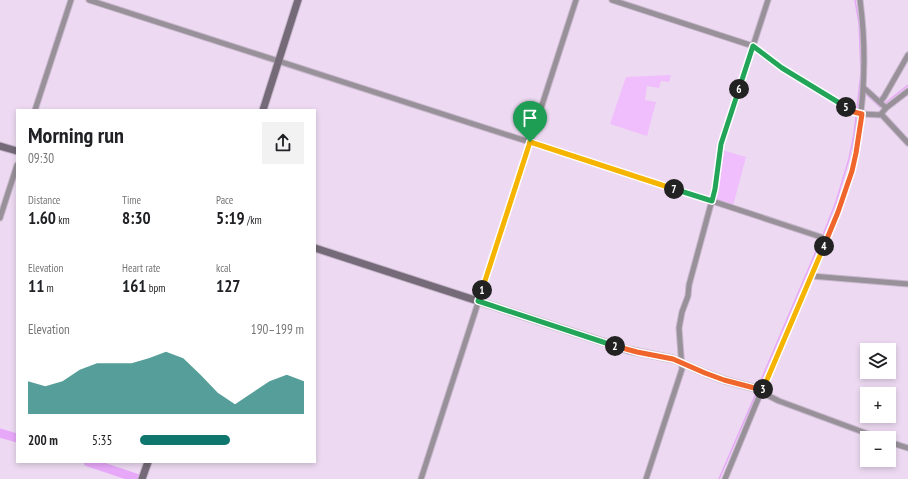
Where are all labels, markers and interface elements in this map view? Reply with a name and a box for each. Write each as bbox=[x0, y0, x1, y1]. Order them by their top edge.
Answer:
pin: 6 bbox=[729, 79, 749, 99]
text: 6 bbox=[736, 82, 742, 96]
pin: 5 bbox=[836, 97, 856, 117]
text: 5 bbox=[843, 100, 849, 114]
pin bbox=[513, 101, 547, 142]
icon: arrive bbox=[519, 107, 541, 129]
text: Morning run bbox=[28, 121, 124, 149]
button: share bbox=[262, 122, 304, 164]
text: 09:30 bbox=[28, 150, 54, 167]
pin: 7 bbox=[664, 179, 684, 199]
text: 7 bbox=[671, 182, 677, 196]
text: Distance bbox=[28, 193, 60, 207]
text: Time bbox=[122, 193, 141, 207]
text: Pace bbox=[216, 193, 233, 207]
text: 1.60 bbox=[28, 207, 56, 229]
text: 8:30 bbox=[122, 207, 151, 229]
text: 5:19 bbox=[216, 207, 245, 229]
text: km bbox=[56, 213, 70, 227]
text: /km bbox=[245, 213, 262, 227]
pin: 4 bbox=[814, 236, 834, 256]
text: 4 bbox=[821, 239, 827, 253]
text: Elevation bbox=[28, 261, 63, 275]
text: Heart rate bbox=[122, 261, 160, 275]
text: kcal bbox=[216, 261, 231, 275]
text: 11 bbox=[28, 275, 44, 297]
text: 161 bbox=[122, 275, 146, 297]
text: 127 bbox=[216, 275, 240, 297]
pin: 1 bbox=[472, 280, 492, 300]
text: m bbox=[44, 281, 54, 295]
text: bpm bbox=[146, 281, 165, 295]
text: 1 bbox=[479, 283, 485, 297]
text: Elevation bbox=[28, 321, 70, 338]
text: 190–199 m bbox=[251, 321, 304, 338]
pin: 2 bbox=[605, 336, 625, 356]
text: 2 bbox=[612, 339, 618, 353]
map controls bbox=[860, 343, 896, 467]
button: layers bbox=[860, 343, 896, 379]
pin: 3 bbox=[753, 379, 773, 399]
text: 3 bbox=[760, 382, 766, 396]
button: + bbox=[860, 387, 896, 423]
button: − bbox=[860, 431, 896, 467]
text: 200 m bbox=[28, 432, 58, 449]
text: 5:35 bbox=[92, 432, 112, 449]

